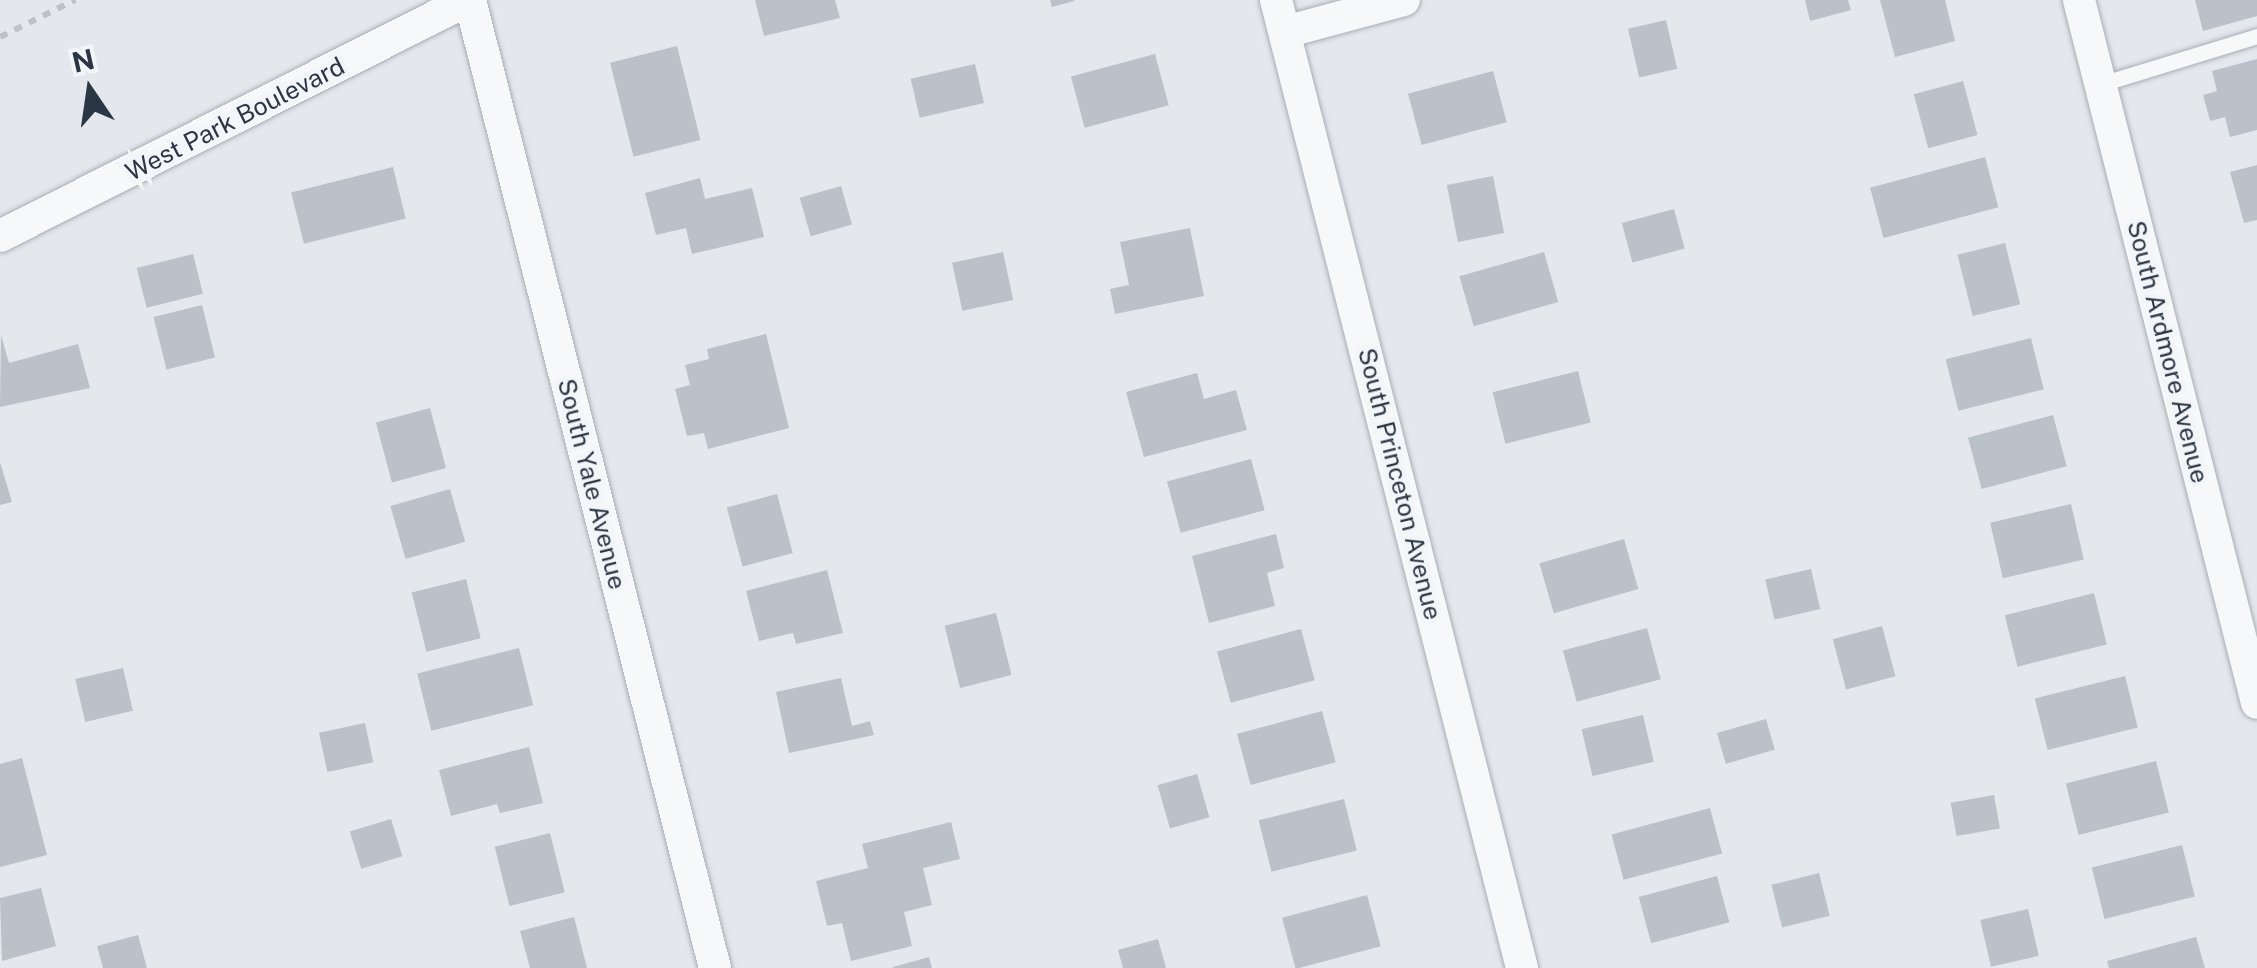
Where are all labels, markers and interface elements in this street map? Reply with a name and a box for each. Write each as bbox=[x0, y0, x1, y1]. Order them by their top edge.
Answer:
north arrow bbox=[40, 40, 140, 140]
text: N bbox=[69, 42, 98, 79]
street label: West Park Boulevard bbox=[121, 51, 349, 187]
street label: South Ardmore Avenue bbox=[2121, 218, 2215, 486]
street label: South Princeton Avenue bbox=[1352, 345, 1448, 623]
street label: South Yale Avenue bbox=[551, 376, 633, 592]

